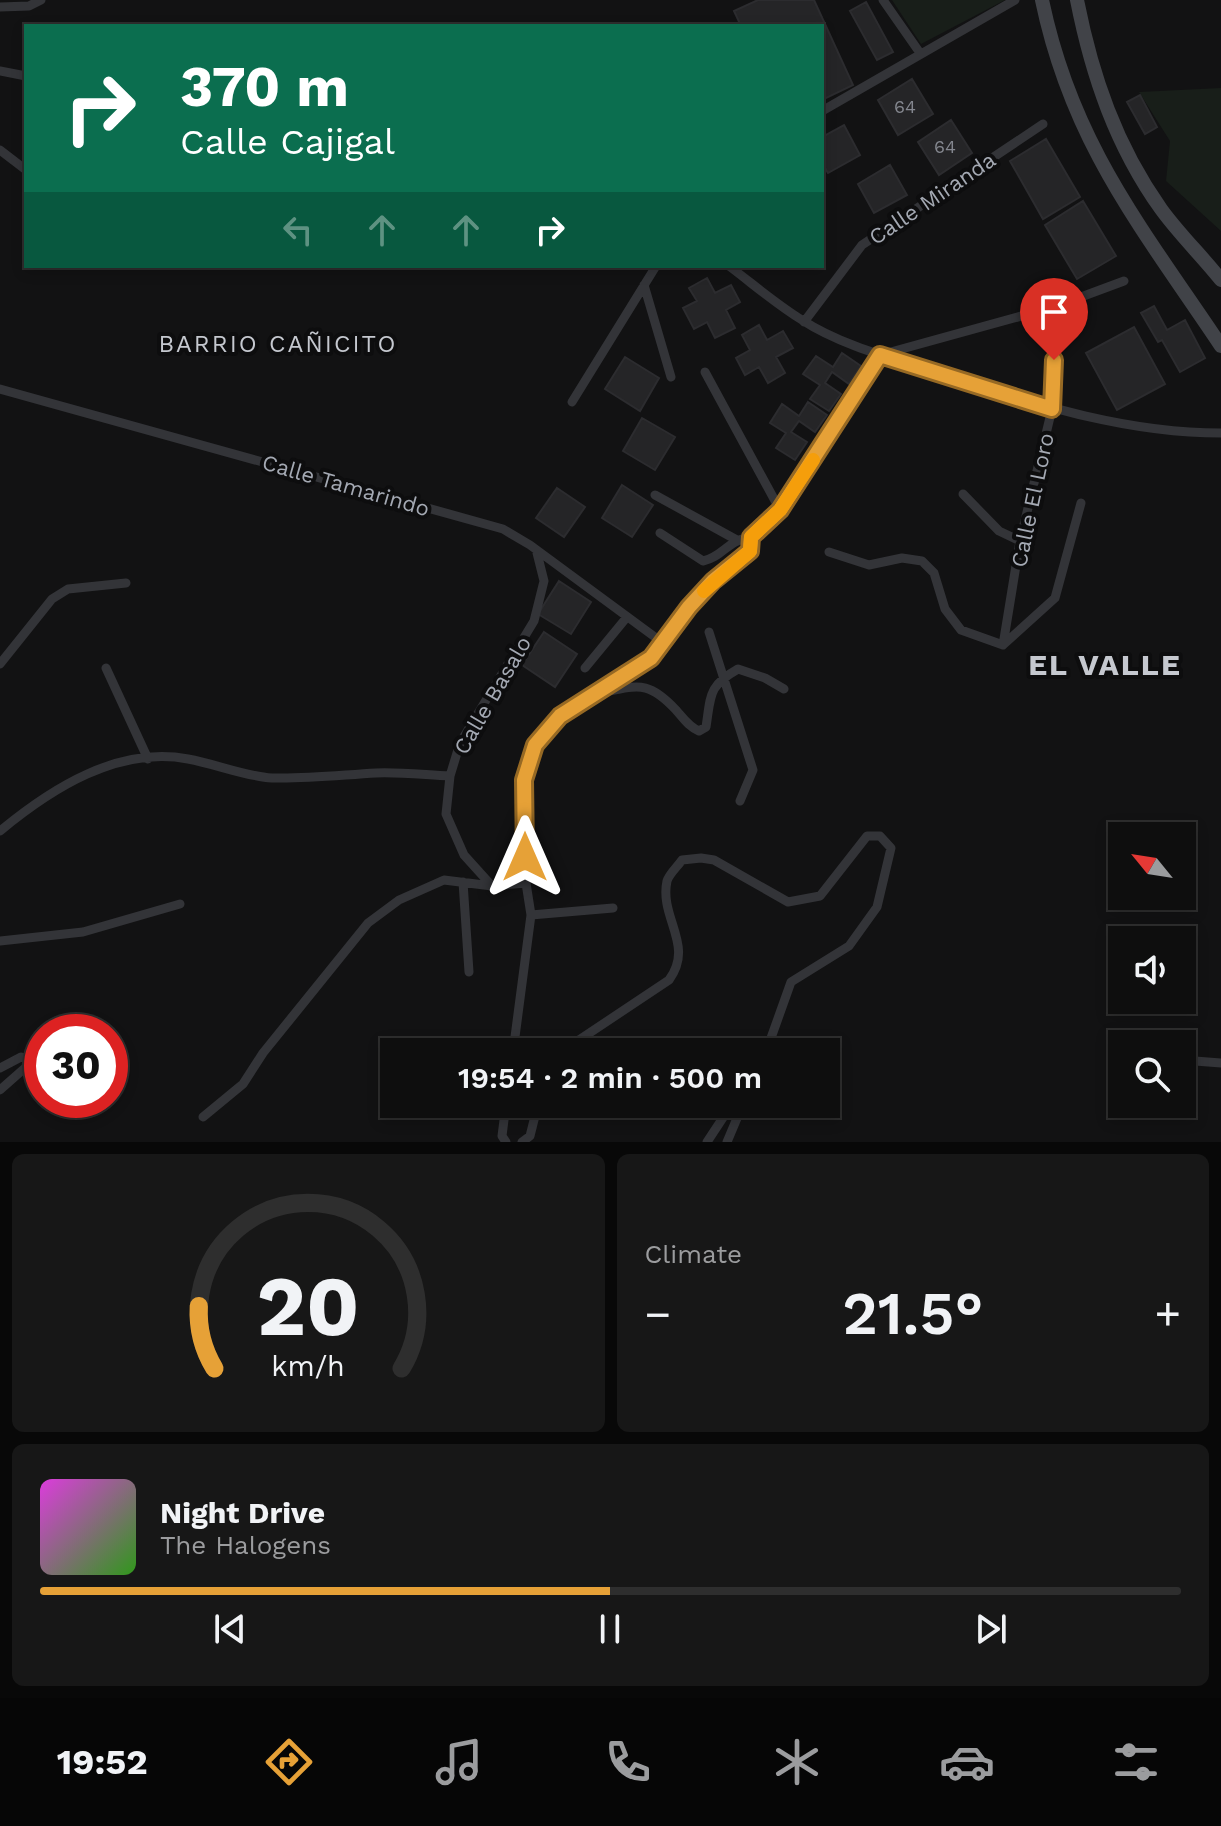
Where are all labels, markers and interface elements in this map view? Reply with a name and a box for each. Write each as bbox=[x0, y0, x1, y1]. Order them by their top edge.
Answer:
text: 370 m bbox=[180, 54, 349, 120]
icon: right bbox=[48, 56, 152, 160]
house number: 64 bbox=[894, 96, 916, 117]
text: Calle Cajigal bbox=[180, 121, 395, 163]
house number: 64 bbox=[934, 136, 956, 157]
street label: Calle Miranda bbox=[864, 147, 1000, 250]
icon: left bbox=[276, 208, 320, 252]
icon: ahead bbox=[360, 208, 404, 252]
icon: ahead bbox=[444, 208, 488, 252]
icon: right bbox=[528, 208, 572, 252]
pin bbox=[1020, 278, 1088, 360]
icon: arrive bbox=[1032, 290, 1076, 334]
district label: BARRIO CAÑICITO bbox=[159, 330, 397, 358]
street label: Calle El Loro bbox=[1006, 431, 1059, 569]
street label: Calle Tamarindo bbox=[259, 450, 432, 521]
street label: Calle Basalo bbox=[449, 632, 536, 759]
district label: EL VALLE bbox=[1028, 647, 1182, 682]
position arrow bbox=[483, 815, 567, 899]
north arrow bbox=[1108, 822, 1196, 910]
map controls bbox=[1108, 822, 1196, 1118]
button: sound bbox=[1108, 926, 1196, 1014]
speed limit sign: 30 bbox=[24, 1014, 128, 1118]
button: search bbox=[1108, 1030, 1196, 1118]
text: 19:54 · 2 min · 500 m bbox=[458, 1060, 762, 1095]
text: Climate bbox=[645, 1239, 742, 1269]
text: 20 bbox=[257, 1258, 360, 1355]
text: 21.5° bbox=[842, 1278, 983, 1349]
text: − bbox=[645, 1288, 671, 1340]
text: + bbox=[1154, 1288, 1181, 1340]
text: km/h bbox=[271, 1349, 345, 1383]
text: Night Drive bbox=[160, 1495, 325, 1530]
text: The Halogens bbox=[160, 1530, 331, 1560]
icon: previous bbox=[208, 1607, 252, 1651]
icon: pause bbox=[588, 1607, 632, 1651]
icon: next bbox=[969, 1607, 1013, 1651]
icon: directions bbox=[261, 1734, 317, 1790]
icon: music bbox=[431, 1734, 487, 1790]
icon: phone bbox=[600, 1734, 656, 1790]
icon: climate bbox=[769, 1734, 825, 1790]
icon: car bbox=[939, 1734, 995, 1790]
icon: filters bbox=[1108, 1734, 1164, 1790]
text: 19:52 bbox=[57, 1741, 148, 1783]

